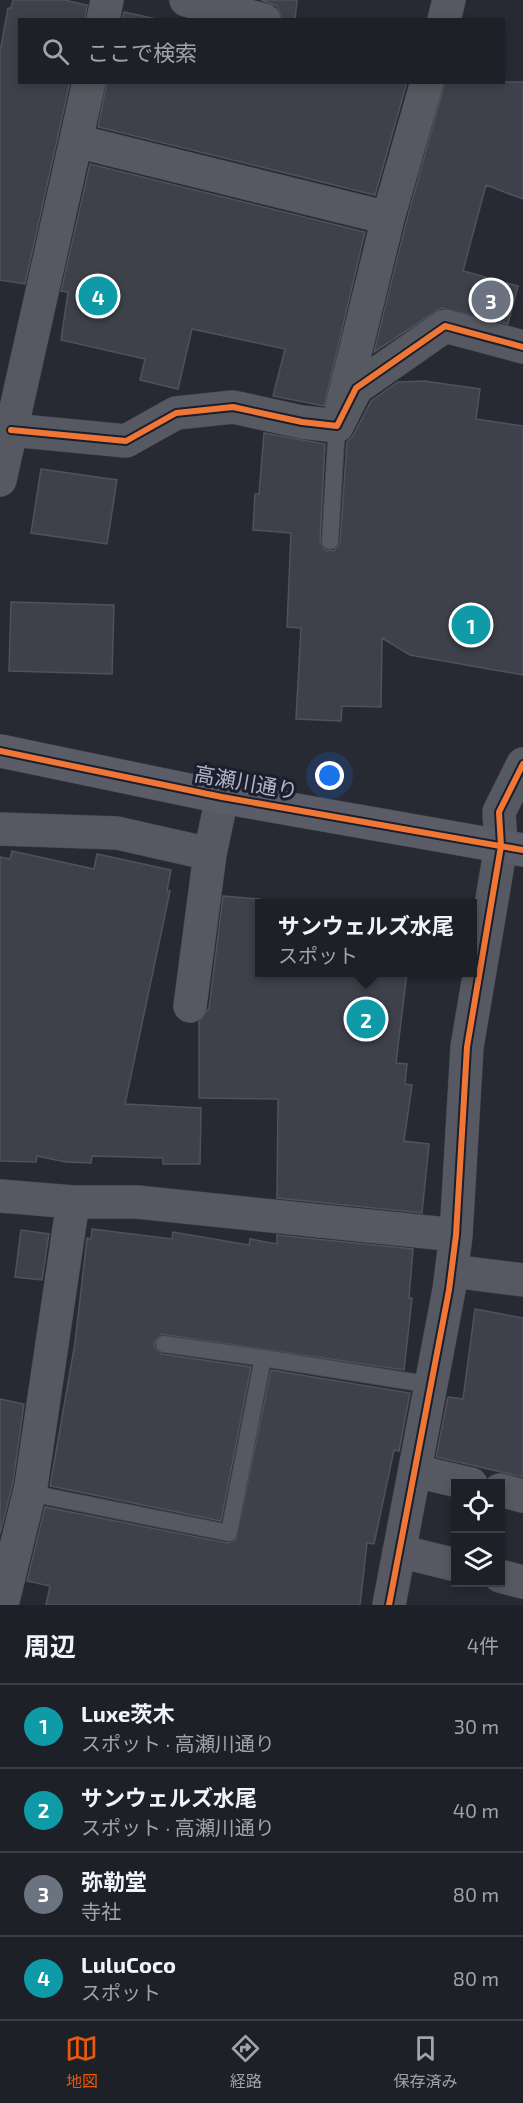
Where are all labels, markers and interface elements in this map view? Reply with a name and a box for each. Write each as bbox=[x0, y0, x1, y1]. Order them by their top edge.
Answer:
search box bbox=[18, 18, 505, 84]
icon: search bbox=[39, 35, 72, 68]
text: ここで検索 bbox=[87, 39, 197, 65]
pin: 4 bbox=[78, 274, 118, 318]
pin: 3 bbox=[472, 278, 510, 322]
pin: 1 bbox=[452, 602, 490, 648]
street label: 高瀬川通り bbox=[192, 760, 300, 803]
your location bbox=[315, 761, 344, 790]
popup bbox=[255, 899, 477, 977]
text: サンウェルズ水尾 bbox=[278, 912, 454, 938]
text: スポット bbox=[278, 943, 358, 967]
pin: 2 bbox=[346, 996, 386, 1042]
map controls bbox=[451, 1479, 505, 1587]
button: locate bbox=[451, 1479, 505, 1533]
button: layers bbox=[451, 1533, 505, 1587]
text: 周辺 bbox=[24, 1630, 76, 1661]
text: 4件 bbox=[467, 1633, 499, 1657]
text: Luxe茨木 bbox=[81, 1700, 174, 1726]
text: 1 bbox=[39, 1714, 48, 1738]
text: 30 m bbox=[454, 1714, 499, 1738]
text: スポット · 高瀬川通り bbox=[81, 1731, 275, 1755]
text: サンウェルズ水尾 bbox=[81, 1784, 257, 1810]
text: 2 bbox=[38, 1798, 49, 1822]
text: 40 m bbox=[453, 1798, 499, 1822]
text: スポット · 高瀬川通り bbox=[81, 1815, 275, 1839]
text: 弥勒堂 bbox=[81, 1868, 147, 1894]
text: 3 bbox=[38, 1882, 49, 1906]
text: 80 m bbox=[453, 1882, 499, 1906]
text: 寺社 bbox=[81, 1899, 121, 1923]
text: LuluCoco bbox=[81, 1951, 176, 1977]
text: 4 bbox=[37, 1966, 50, 1990]
text: 80 m bbox=[453, 1966, 499, 1990]
text: スポット bbox=[81, 1980, 161, 2004]
tab: 地図 bbox=[65, 2032, 98, 2092]
tab: 経路 bbox=[229, 2032, 262, 2092]
tab: 保存済み bbox=[393, 2032, 457, 2092]

